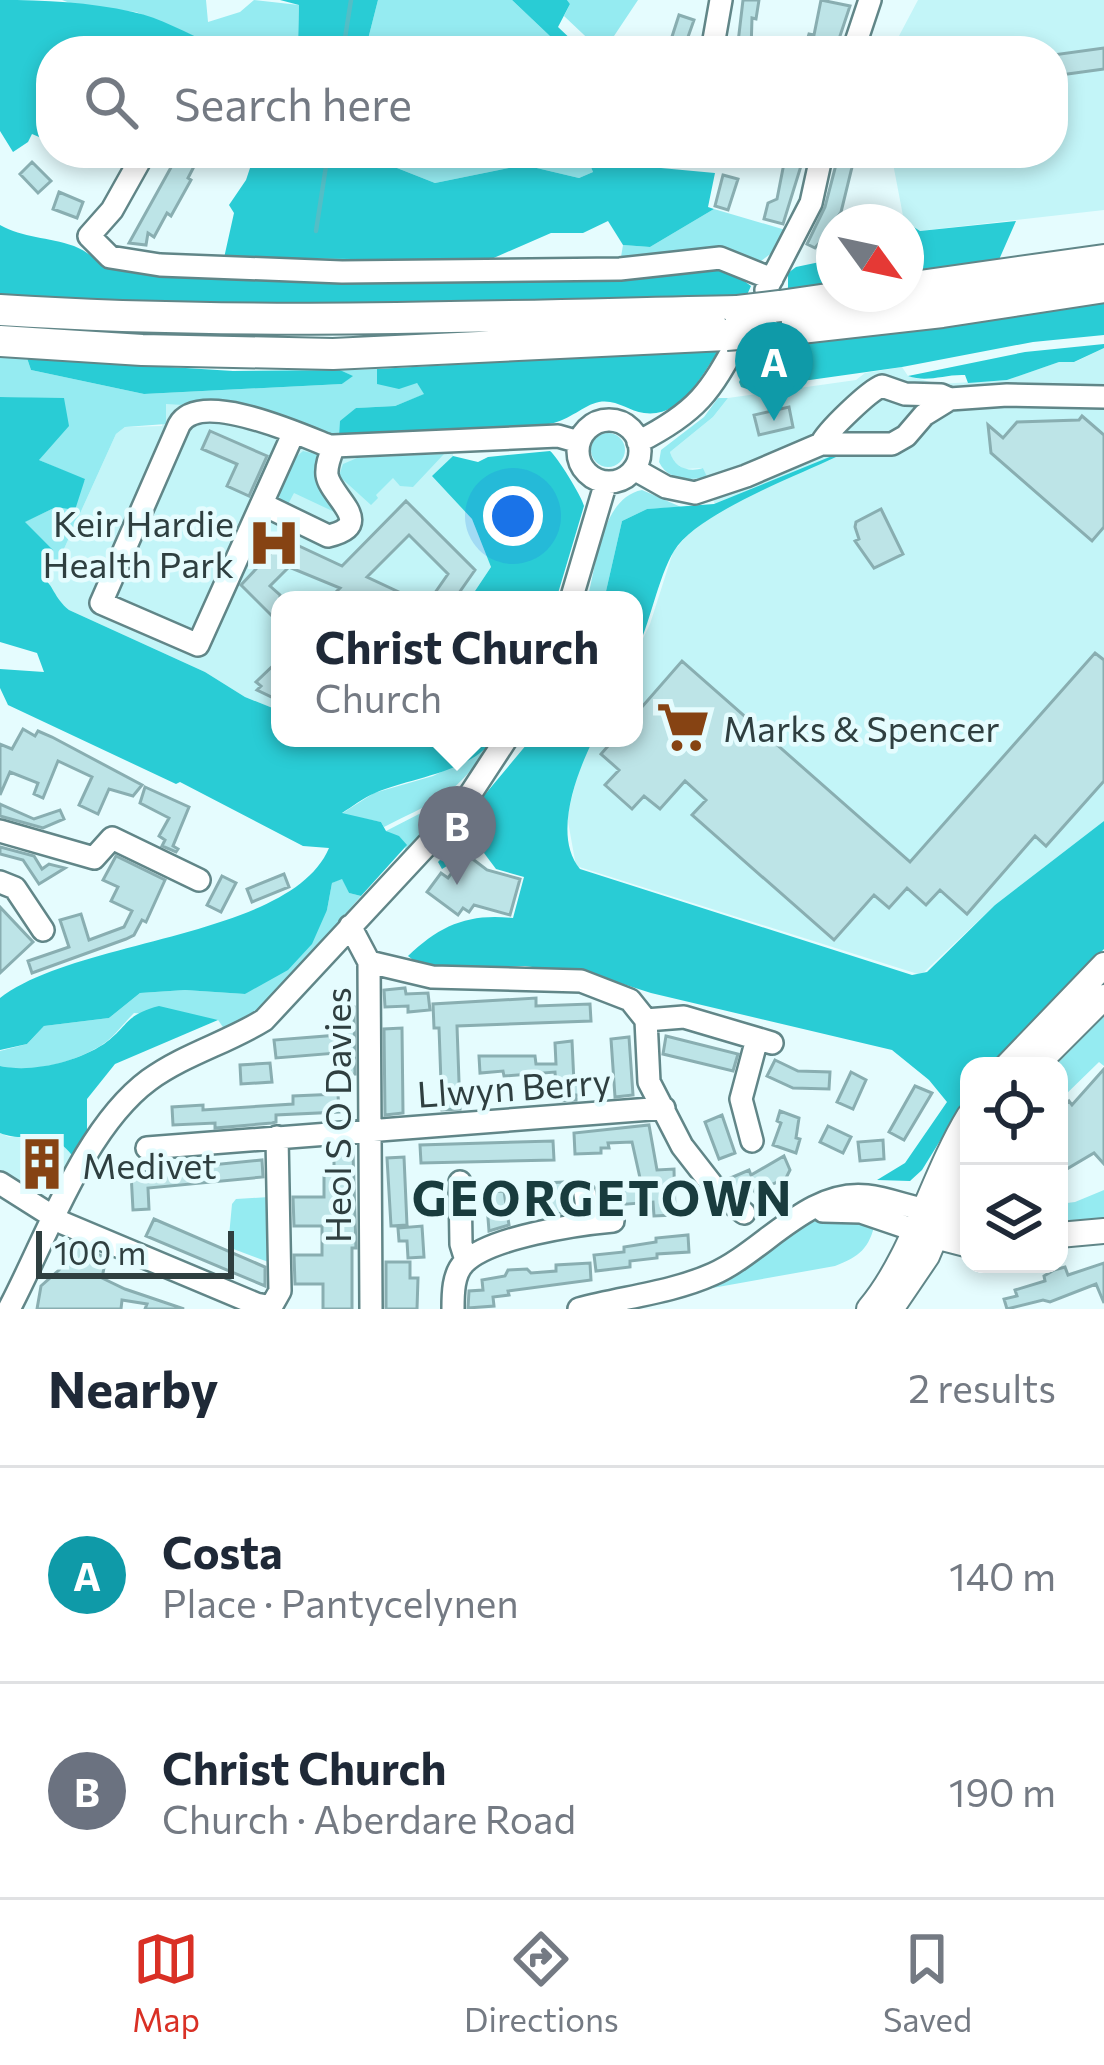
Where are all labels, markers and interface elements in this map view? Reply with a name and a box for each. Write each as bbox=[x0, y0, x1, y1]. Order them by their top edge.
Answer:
search box bbox=[36, 36, 1068, 168]
icon: search bbox=[78, 69, 144, 135]
text: Search here bbox=[174, 75, 412, 130]
north arrow bbox=[816, 204, 924, 312]
pin: A bbox=[735, 322, 813, 421]
your location bbox=[483, 486, 543, 546]
place label: Keir Hardie Health Park bbox=[42, 500, 234, 585]
hospital icon: Keir Hardie Health Park bbox=[245, 514, 303, 572]
popup bbox=[271, 591, 643, 747]
text: Christ Church bbox=[315, 618, 599, 673]
text: Church bbox=[315, 673, 442, 721]
supermarket icon: Marks & Spencer bbox=[654, 698, 712, 756]
place label: Marks & Spencer bbox=[723, 705, 1000, 749]
pin: B bbox=[418, 786, 496, 885]
street label: Heol S O Davies bbox=[314, 987, 358, 1243]
street label: Llwyn Berry bbox=[416, 1057, 612, 1115]
map controls bbox=[960, 1057, 1068, 1273]
button: locate bbox=[960, 1057, 1068, 1165]
building icon: Medivet bbox=[13, 1135, 71, 1193]
place label: Medivet bbox=[82, 1142, 217, 1186]
button: layers bbox=[960, 1165, 1068, 1273]
district label: GEORGETOWN bbox=[412, 1167, 794, 1226]
scale bar bbox=[36, 1225, 234, 1278]
text: 100 m bbox=[54, 1231, 146, 1272]
text: Nearby bbox=[48, 1356, 218, 1419]
text: 2 results bbox=[908, 1363, 1056, 1411]
text: Costa bbox=[162, 1523, 283, 1578]
text: A bbox=[73, 1551, 101, 1599]
text: 140 m bbox=[949, 1551, 1056, 1599]
text: Place · Pantycelynen bbox=[162, 1578, 519, 1626]
text: Christ Church bbox=[162, 1739, 446, 1794]
text: B bbox=[74, 1767, 100, 1815]
text: 190 m bbox=[949, 1767, 1056, 1815]
text: Church · Aberdare Road bbox=[162, 1794, 576, 1842]
tab: Map bbox=[132, 1926, 200, 2039]
tab: Directions bbox=[464, 1926, 619, 2039]
tab: Saved bbox=[883, 1926, 972, 2039]

